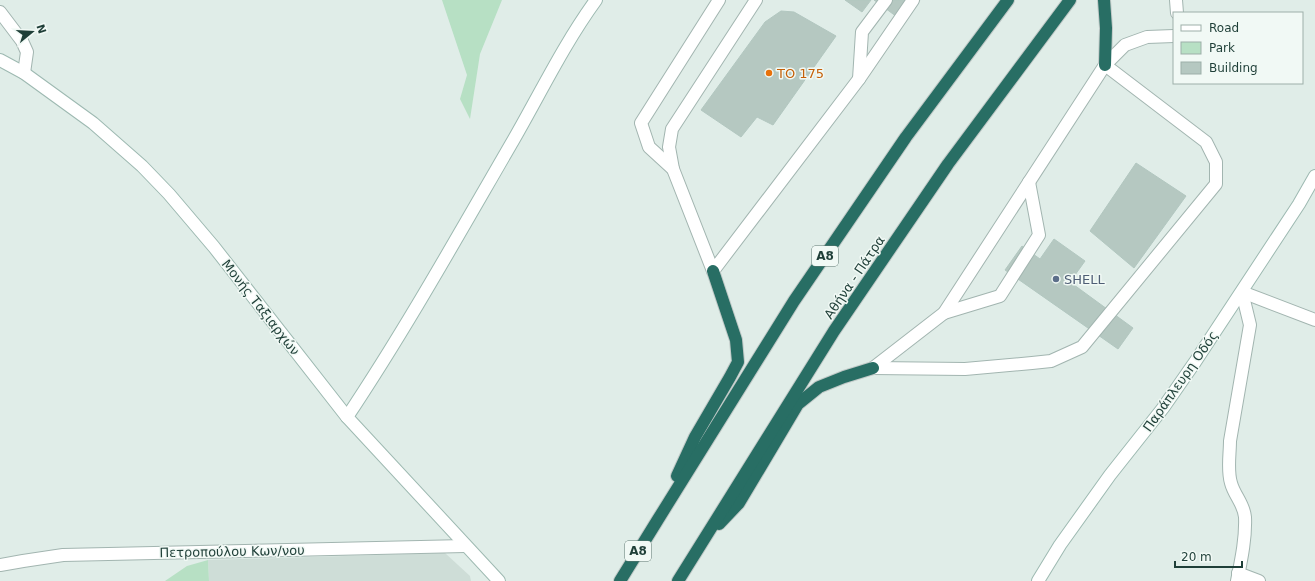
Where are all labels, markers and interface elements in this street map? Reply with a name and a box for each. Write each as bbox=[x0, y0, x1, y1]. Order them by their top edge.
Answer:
north arrow bbox=[12, 12, 52, 52]
legend bbox=[1173, 12, 1303, 84]
text: Road bbox=[1209, 21, 1239, 35]
text: N bbox=[33, 23, 49, 35]
text: Park bbox=[1209, 41, 1235, 55]
text: Building bbox=[1209, 61, 1258, 75]
place label: TO 175 bbox=[776, 66, 824, 81]
marker: TO 175 bbox=[764, 68, 774, 78]
street label: Αθήνα - Πάτρα bbox=[821, 233, 888, 322]
road number: Α8 bbox=[812, 246, 838, 266]
street label: Μονής Ταξιαρχών bbox=[219, 257, 303, 358]
place label: SHELL bbox=[1064, 272, 1105, 287]
marker: SHELL bbox=[1051, 274, 1061, 284]
street label: Παράπλευρη Οδός bbox=[1140, 328, 1221, 435]
road number: Α8 bbox=[625, 541, 651, 561]
street label: Πετροπούλου Κων/νου bbox=[159, 543, 305, 560]
scale bar bbox=[1175, 543, 1242, 569]
text: 20 m bbox=[1181, 550, 1212, 564]

